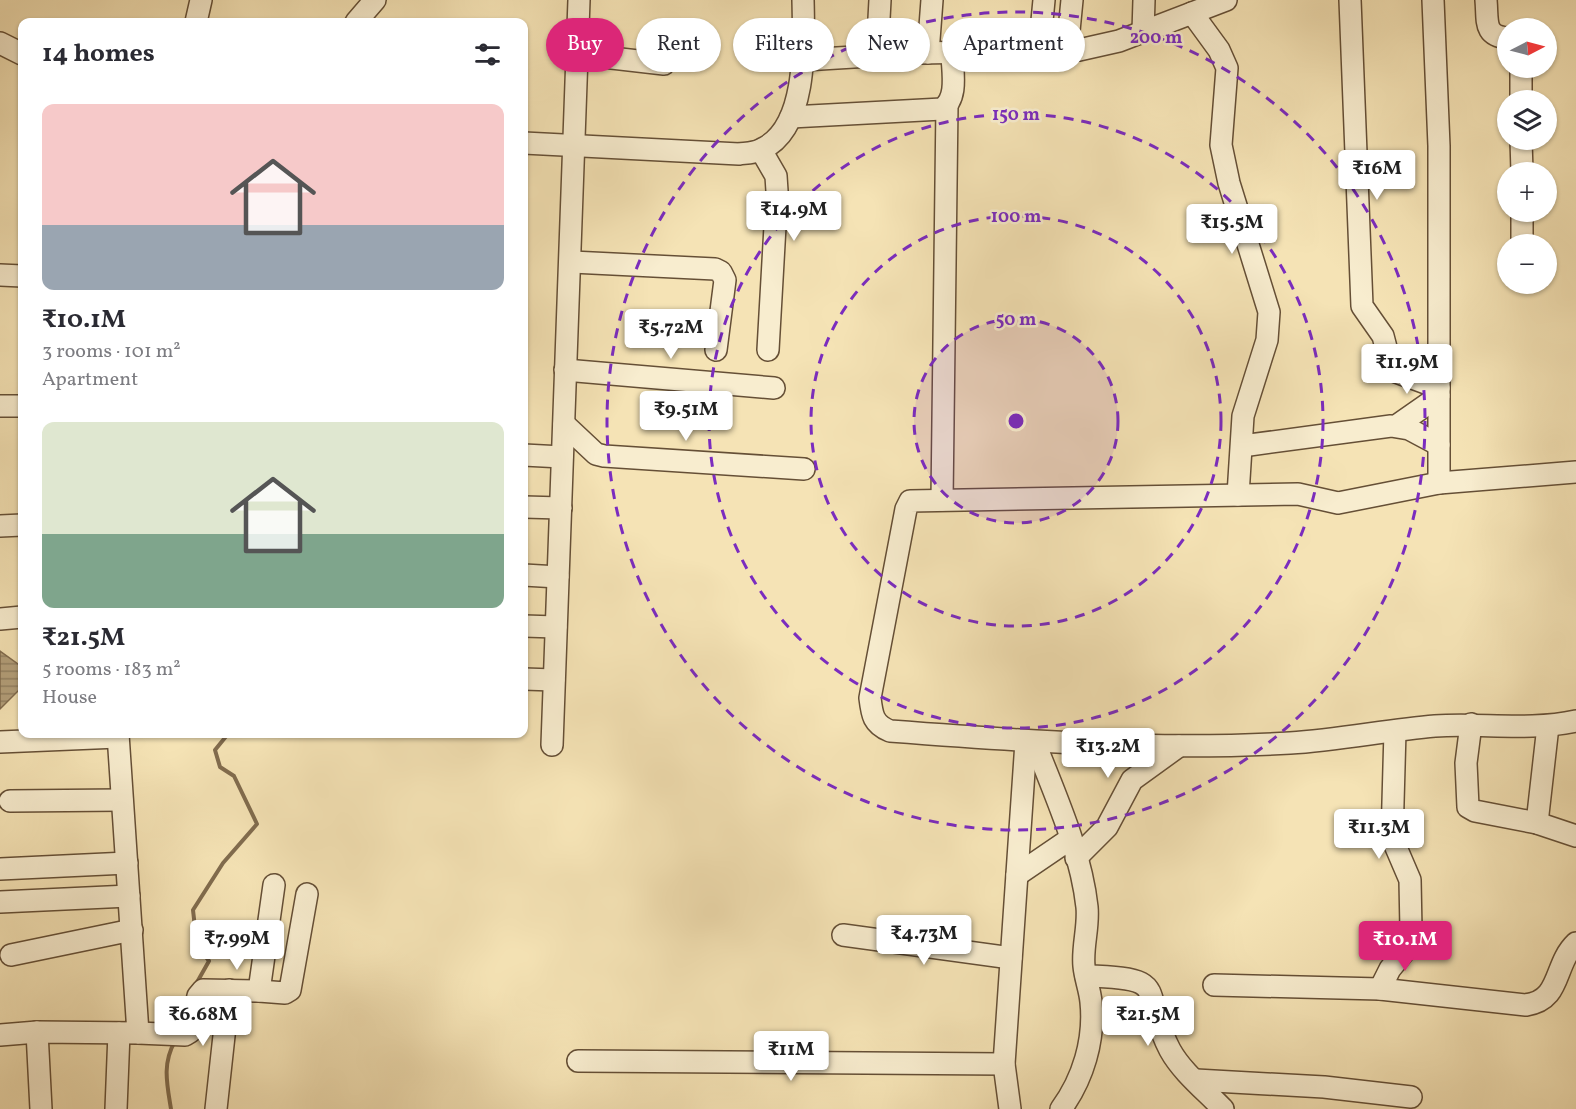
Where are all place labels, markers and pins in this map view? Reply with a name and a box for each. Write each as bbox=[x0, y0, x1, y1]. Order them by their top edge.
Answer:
pin: ₹16M bbox=[1341, 150, 1413, 201]
pin: ₹14.9M bbox=[745, 191, 843, 242]
pin: ₹15.5M bbox=[1183, 204, 1281, 255]
pin: ₹5.72M bbox=[622, 309, 720, 360]
pin: ₹11.9M bbox=[1358, 344, 1456, 395]
pin: ₹9.51M bbox=[637, 391, 735, 442]
centre of rings bbox=[1006, 411, 1026, 431]
pin: ₹13.2M bbox=[1059, 728, 1157, 779]
pin: ₹11.3M bbox=[1330, 809, 1428, 860]
pin: ₹4.73M bbox=[875, 915, 973, 966]
pin: ₹7.99M bbox=[188, 920, 286, 971]
pin: ₹10.1M bbox=[1356, 921, 1454, 972]
pin: ₹6.68M bbox=[154, 996, 252, 1047]
pin: ₹21.5M bbox=[1099, 996, 1197, 1047]
pin: ₹11M bbox=[755, 1031, 827, 1082]

